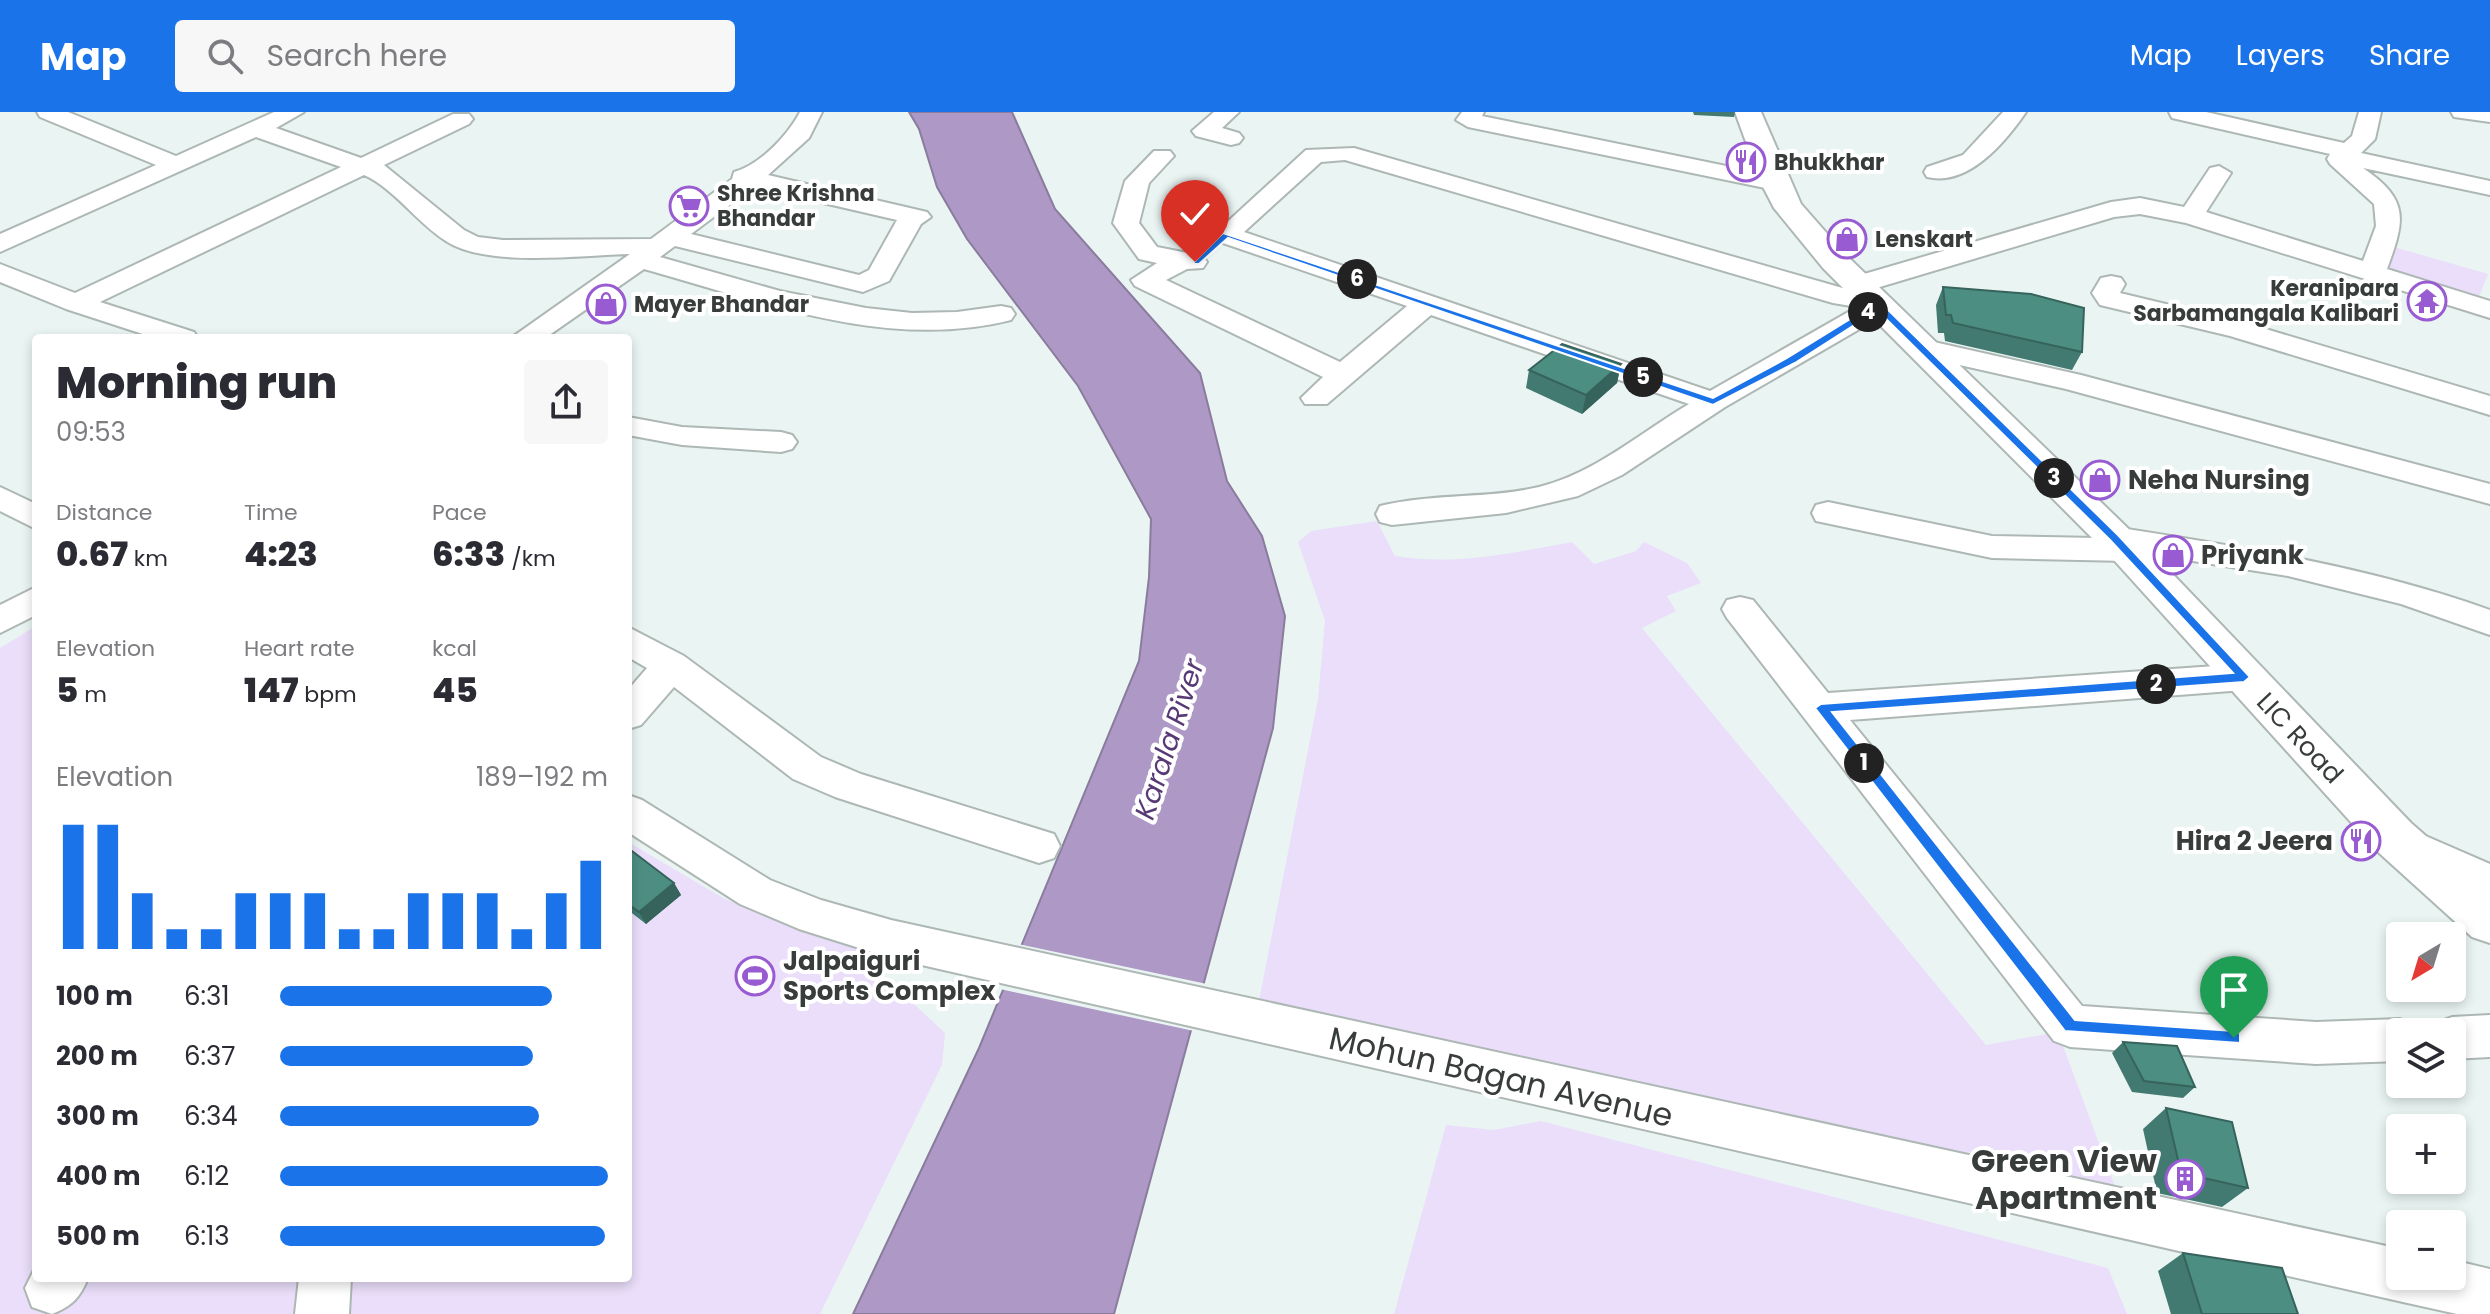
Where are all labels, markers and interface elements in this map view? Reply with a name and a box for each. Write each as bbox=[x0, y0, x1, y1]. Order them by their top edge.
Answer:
search box bbox=[175, 20, 735, 92]
text: Map bbox=[40, 30, 127, 83]
icon: search bbox=[203, 34, 247, 78]
text: Search here bbox=[267, 34, 447, 77]
text: Map bbox=[2130, 36, 2192, 75]
text: Layers bbox=[2236, 36, 2325, 75]
text: Share bbox=[2369, 36, 2450, 75]
restaurant icon: Bhukkhar bbox=[1725, 141, 1767, 183]
place label: Bhukkhar bbox=[1774, 147, 1885, 178]
place label: Shree Krishna Bhandar bbox=[717, 178, 875, 234]
pin bbox=[1161, 180, 1229, 262]
supermarket icon: Shree Krishna Bhandar bbox=[668, 185, 710, 227]
icon: check bbox=[1173, 192, 1217, 236]
shop icon: Lenskart bbox=[1826, 218, 1868, 260]
place label: Lenskart bbox=[1875, 224, 1973, 255]
pin: 6 bbox=[1337, 259, 1377, 299]
text: 6 bbox=[1350, 263, 1364, 294]
place label: Keranipara Sarbamangala Kalibari bbox=[2133, 273, 2399, 329]
temple icon: Keranipara Sarbamangala Kalibari bbox=[2406, 280, 2448, 322]
shop icon: Mayer Bhandar bbox=[585, 283, 627, 325]
place label: Mayer Bhandar bbox=[634, 289, 809, 320]
pin: 4 bbox=[1848, 292, 1888, 332]
text: 4 bbox=[1861, 296, 1875, 327]
text: Morning run bbox=[56, 352, 337, 413]
pin: 5 bbox=[1623, 357, 1663, 397]
button: share bbox=[524, 360, 608, 444]
text: 5 bbox=[1636, 361, 1650, 392]
text: 09:53 bbox=[56, 414, 126, 450]
pin: 3 bbox=[2034, 458, 2074, 498]
shop icon: Neha Nursing bbox=[2079, 459, 2121, 501]
text: 3 bbox=[2047, 462, 2061, 493]
place label: Neha Nursing bbox=[2128, 462, 2310, 498]
text: Distance bbox=[56, 497, 152, 528]
text: Time bbox=[244, 497, 298, 528]
text: Pace bbox=[432, 497, 487, 528]
text: 0.67 bbox=[56, 530, 128, 578]
text: 4:23 bbox=[244, 530, 318, 578]
text: 6:33 bbox=[432, 530, 505, 578]
shop icon: Priyank bbox=[2152, 534, 2194, 576]
place label: Priyank bbox=[2201, 537, 2304, 573]
text: km bbox=[128, 543, 168, 574]
text: /km bbox=[505, 543, 556, 574]
text: Elevation bbox=[56, 633, 155, 664]
text: Heart rate bbox=[244, 633, 355, 664]
text: kcal bbox=[432, 633, 477, 664]
water label: Karala River bbox=[1125, 653, 1214, 824]
pin: 2 bbox=[2136, 664, 2176, 704]
text: 5 bbox=[56, 666, 78, 714]
text: 147 bbox=[244, 666, 298, 714]
text: 45 bbox=[432, 666, 478, 714]
text: 2 bbox=[2150, 668, 2162, 699]
text: m bbox=[78, 679, 107, 710]
text: bpm bbox=[298, 679, 357, 710]
street label: LIC Road bbox=[2249, 685, 2351, 791]
pin: 1 bbox=[1844, 743, 1884, 783]
text: 1 bbox=[1860, 747, 1868, 778]
text: Elevation bbox=[56, 759, 173, 795]
text: 189–192 m bbox=[476, 759, 608, 795]
restaurant icon: Hira 2 Jeera bbox=[2340, 820, 2382, 862]
place label: Hira 2 Jeera bbox=[2176, 823, 2333, 859]
north arrow bbox=[2386, 922, 2466, 1002]
map controls bbox=[2386, 922, 2466, 1290]
place label: Jalpaiguri Sports Complex bbox=[783, 943, 996, 1009]
sports icon: Jalpaiguri Sports Complex bbox=[734, 955, 776, 997]
pin bbox=[2200, 956, 2268, 1038]
icon: arrive bbox=[2212, 968, 2256, 1012]
text: 100 m bbox=[56, 978, 133, 1014]
text: 6:31 bbox=[184, 978, 230, 1014]
street label: Mohun Bagan Avenue bbox=[1325, 1015, 1678, 1138]
button: layers bbox=[2386, 1018, 2466, 1098]
text: 200 m bbox=[56, 1038, 138, 1074]
text: 6:37 bbox=[184, 1038, 236, 1074]
text: 300 m bbox=[56, 1098, 139, 1134]
text: 6:34 bbox=[184, 1098, 238, 1134]
button: + bbox=[2386, 1114, 2466, 1194]
place label: Green View Apartment bbox=[1971, 1138, 2157, 1220]
text: 400 m bbox=[56, 1158, 141, 1194]
text: 6:12 bbox=[184, 1158, 229, 1194]
building icon: Green View Apartment bbox=[2164, 1158, 2206, 1200]
button: − bbox=[2386, 1210, 2466, 1290]
text: 500 m bbox=[56, 1218, 140, 1254]
text: 6:13 bbox=[184, 1218, 230, 1254]

